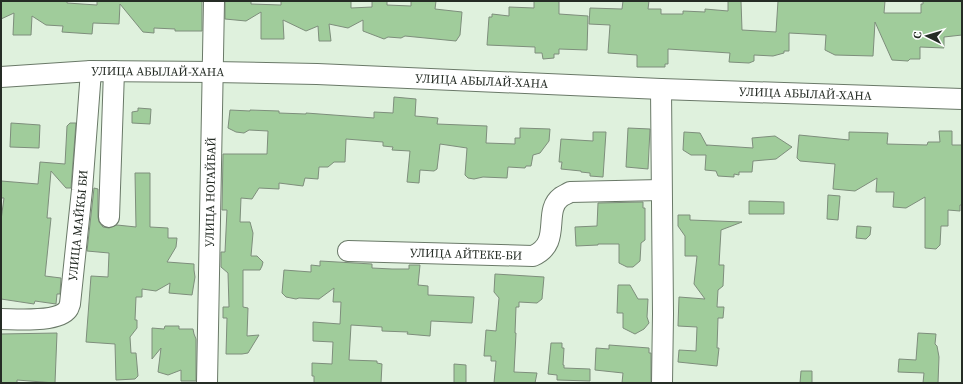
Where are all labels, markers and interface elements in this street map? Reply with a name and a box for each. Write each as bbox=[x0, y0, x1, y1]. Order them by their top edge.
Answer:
north arrow bbox=[907, 16, 947, 56]
text: С bbox=[910, 31, 925, 39]
street label: УЛИЦА АБЫЛАЙ-ХАНА bbox=[91, 63, 225, 80]
street label: УЛИЦА АБЫЛАЙ-ХАНА bbox=[415, 70, 548, 92]
street label: УЛИЦА АБЫЛАЙ-ХАНА bbox=[739, 84, 872, 104]
street label: УЛИЦА НОГАЙБАЙ bbox=[201, 136, 220, 247]
street label: УЛИЦА МАЙКЫ БИ bbox=[64, 169, 92, 282]
street label: УЛИЦА АЙТЕКЕ-БИ bbox=[410, 245, 523, 264]

